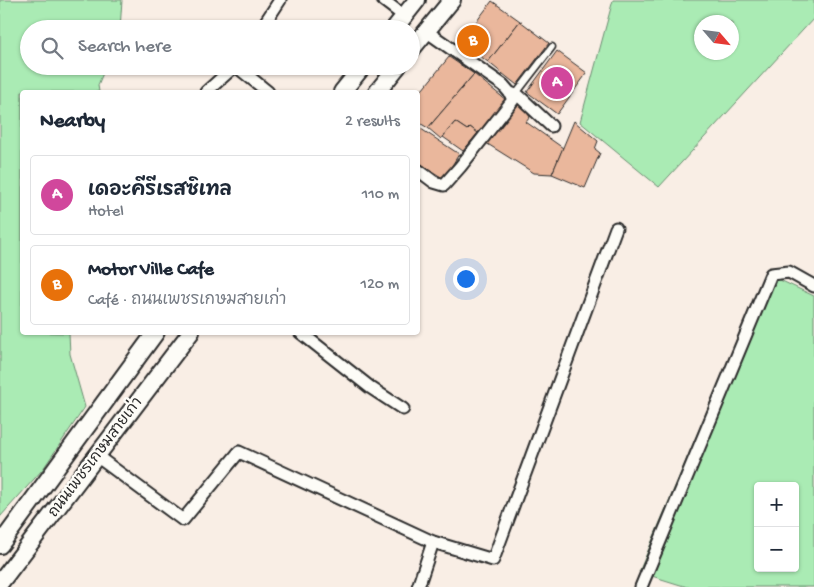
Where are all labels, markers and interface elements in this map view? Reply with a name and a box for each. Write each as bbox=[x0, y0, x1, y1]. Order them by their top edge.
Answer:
north arrow bbox=[694, 15, 739, 60]
search box bbox=[20, 20, 420, 75]
pin: B bbox=[457, 22, 489, 60]
icon: search bbox=[38, 34, 66, 62]
text: Search here bbox=[78, 36, 172, 59]
pin: A bbox=[541, 64, 573, 102]
text: Nearby bbox=[40, 110, 105, 135]
text: 2 results bbox=[345, 113, 400, 132]
text: เดอะคีรีเรสซิเทล bbox=[88, 180, 232, 203]
text: A bbox=[52, 186, 62, 205]
text: 110 m bbox=[362, 186, 399, 205]
text: Hotel bbox=[88, 203, 124, 222]
text: Motor Ville Cafe bbox=[88, 259, 214, 282]
your location bbox=[453, 266, 479, 292]
text: B bbox=[53, 276, 61, 295]
text: 120 m bbox=[360, 276, 399, 295]
text: Café · ถนนเพชรเกษมสายเก่า bbox=[88, 292, 286, 311]
street label: ถนนเพชรเกษมสายเก่า bbox=[43, 393, 147, 521]
map controls bbox=[754, 482, 799, 572]
button: + bbox=[754, 482, 799, 527]
button: − bbox=[754, 527, 799, 572]

